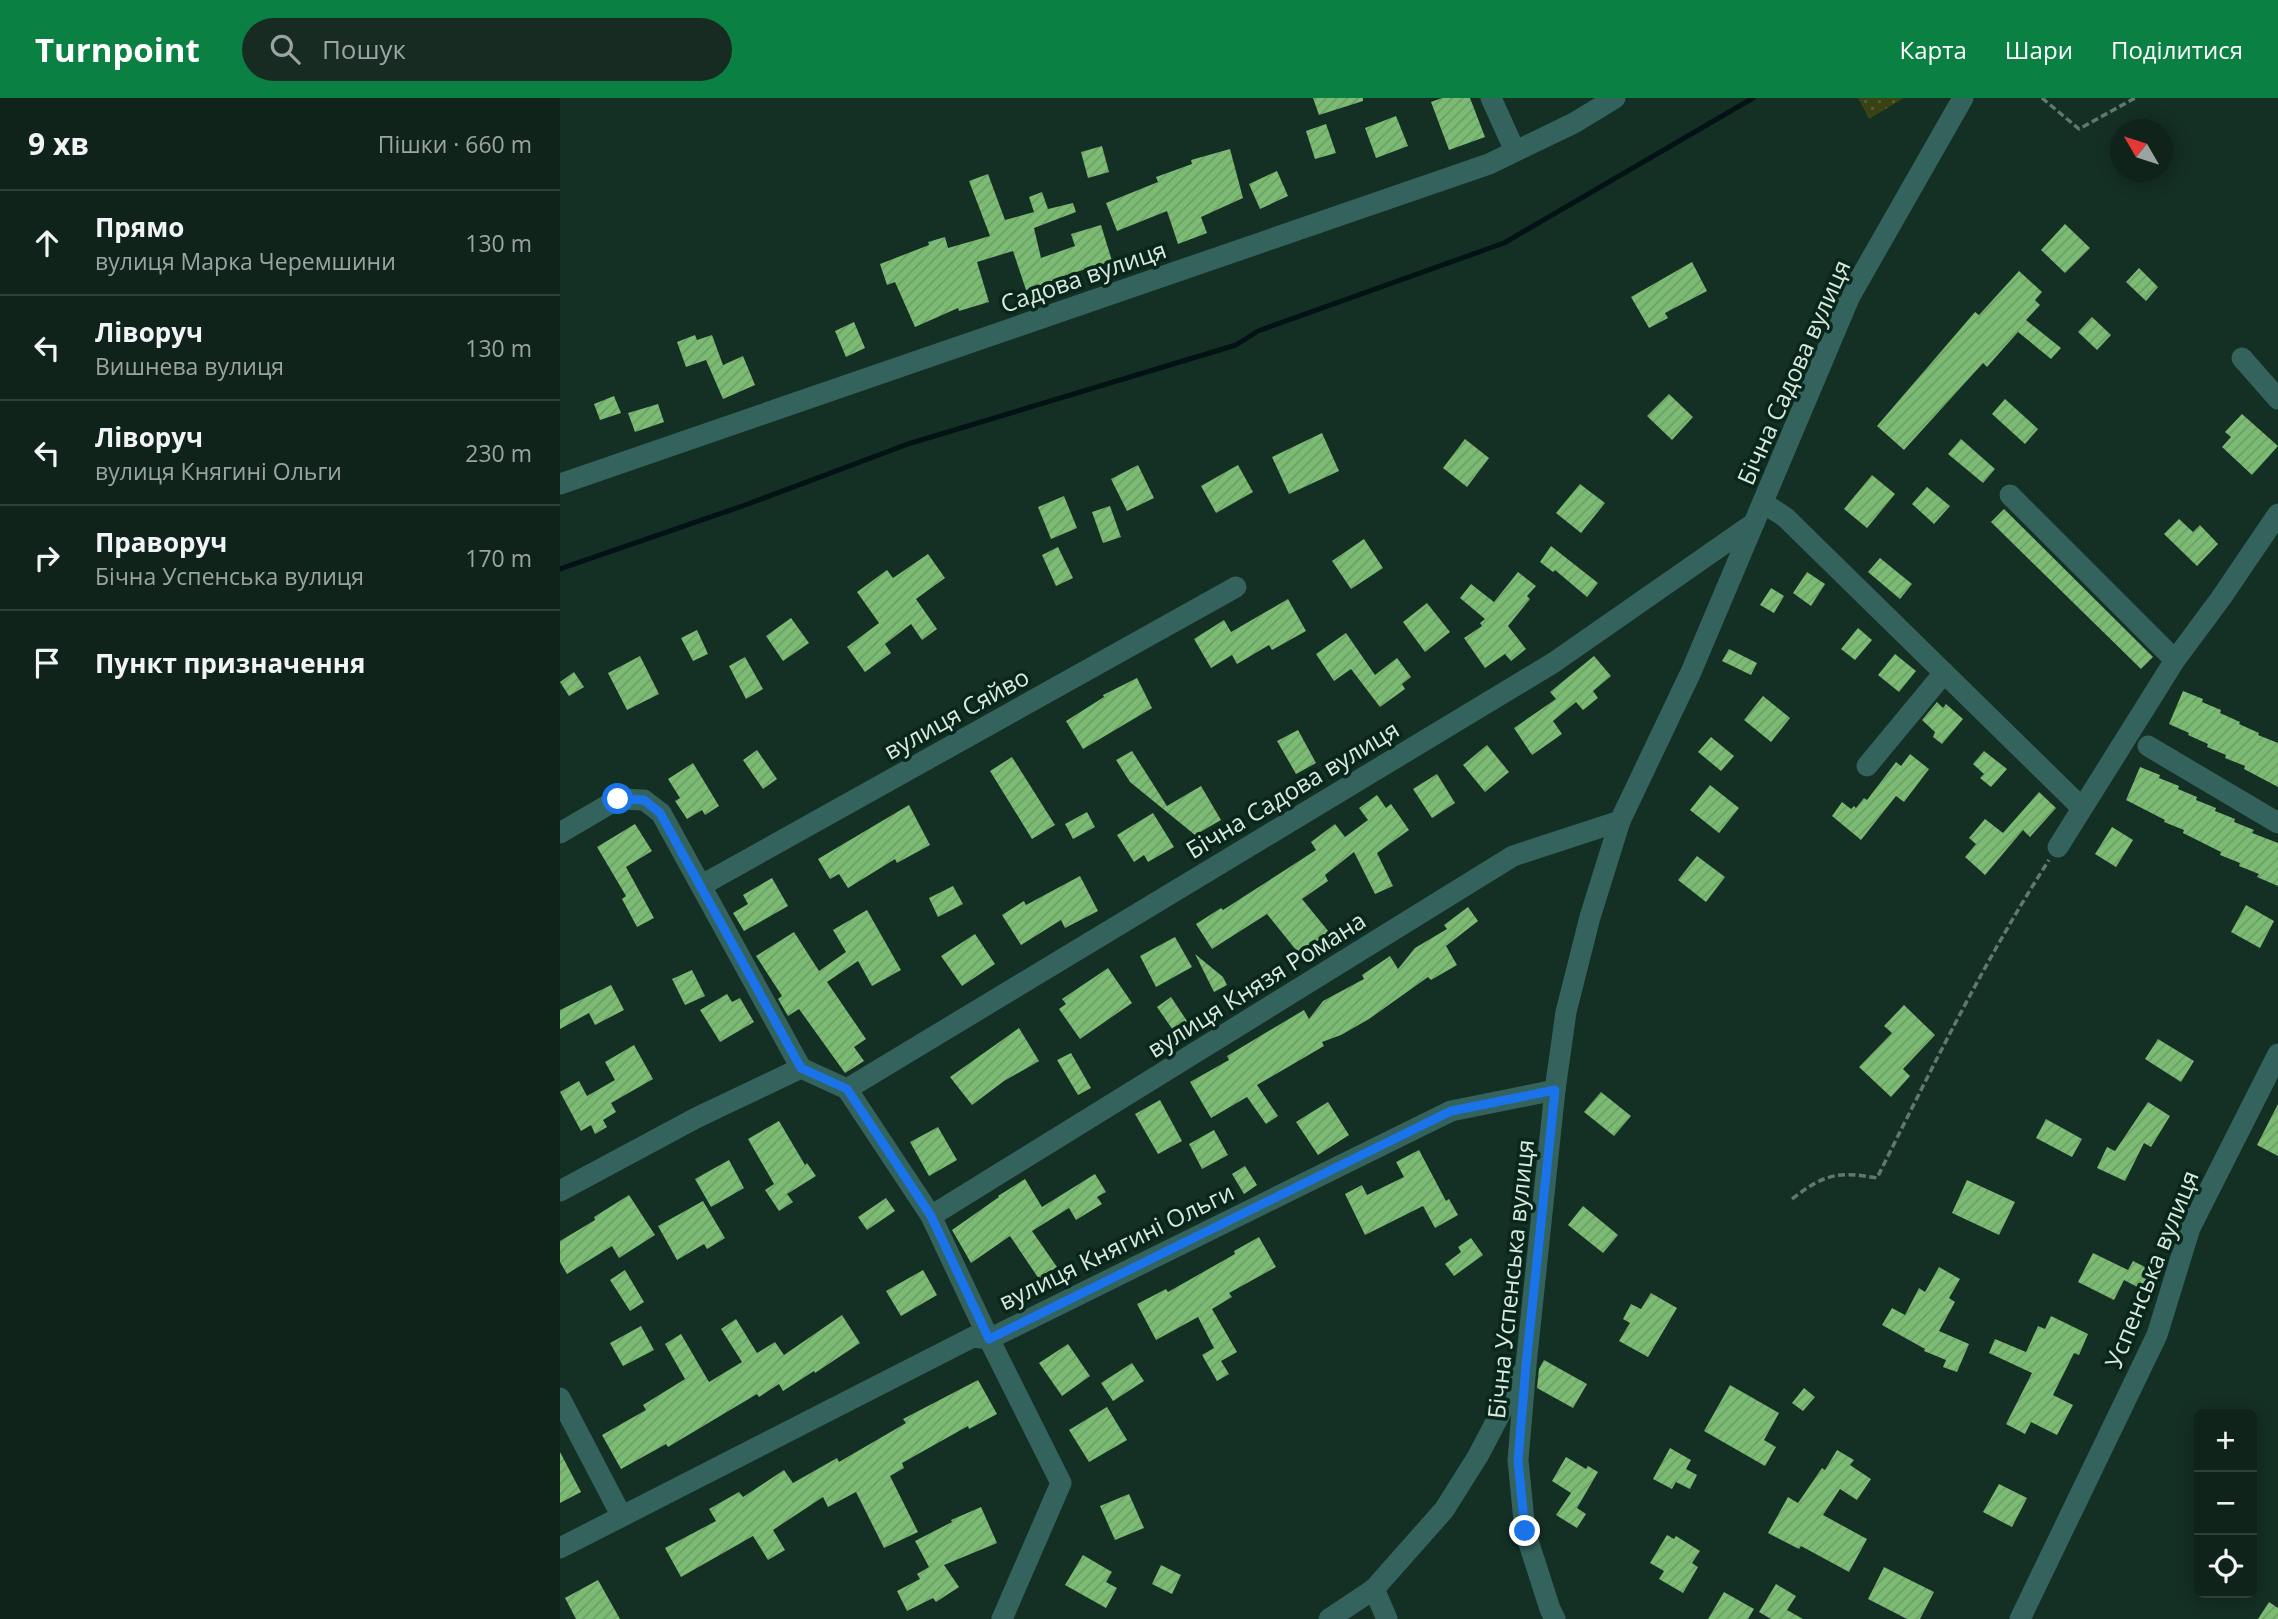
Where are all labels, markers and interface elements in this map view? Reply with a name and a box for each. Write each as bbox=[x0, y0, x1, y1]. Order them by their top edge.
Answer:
search box bbox=[242, 18, 732, 81]
text: Turnpoint bbox=[35, 27, 200, 72]
icon: search bbox=[266, 30, 304, 68]
text: Пошук bbox=[322, 31, 406, 67]
text: Карта bbox=[1900, 33, 1967, 66]
text: Шари bbox=[2005, 33, 2073, 66]
text: Поділитися bbox=[2111, 33, 2243, 66]
north arrow bbox=[2110, 119, 2173, 182]
text: 9 хв bbox=[28, 123, 89, 164]
text: Пішки · 660 m bbox=[378, 128, 532, 160]
text: Прямо bbox=[95, 209, 184, 245]
icon: ahead bbox=[28, 224, 66, 262]
text: 130 m bbox=[465, 227, 532, 259]
street label: Садова вулиця bbox=[996, 232, 1170, 320]
text: вулиця Марка Черемшини bbox=[95, 245, 396, 277]
street label: Бічна Садова вулиця bbox=[1728, 254, 1858, 490]
text: Ліворуч bbox=[95, 314, 203, 350]
icon: left bbox=[28, 329, 66, 367]
text: 130 m bbox=[465, 332, 532, 364]
text: Вишнева вулиця bbox=[95, 350, 284, 382]
text: Ліворуч bbox=[95, 419, 203, 455]
icon: left bbox=[28, 434, 66, 472]
text: 230 m bbox=[465, 437, 532, 469]
text: вулиця Княгині Ольги bbox=[95, 455, 342, 487]
text: Праворуч bbox=[95, 524, 227, 560]
icon: right bbox=[28, 539, 66, 577]
text: 170 m bbox=[465, 542, 532, 574]
text: Бічна Успенська вулиця bbox=[95, 560, 364, 592]
icon: arrive bbox=[28, 644, 66, 682]
text: Пункт призначення bbox=[95, 645, 365, 681]
street label: вулиця Сяйво bbox=[877, 659, 1035, 767]
street label: Бічна Садова вулиця bbox=[1179, 712, 1405, 866]
route start bbox=[602, 783, 633, 814]
street label: вулиця Князя Романа bbox=[1140, 903, 1372, 1065]
street label: Бічна Успенська вулиця bbox=[1479, 1138, 1541, 1420]
street label: Успенська вулиця bbox=[2096, 1165, 2206, 1373]
street label: вулиця Княгині Ольги bbox=[993, 1175, 1239, 1317]
map controls bbox=[2194, 1409, 2257, 1598]
button: + bbox=[2194, 1409, 2257, 1472]
button: − bbox=[2194, 1472, 2257, 1535]
route end bbox=[1509, 1515, 1540, 1546]
button: locate bbox=[2194, 1535, 2257, 1598]

